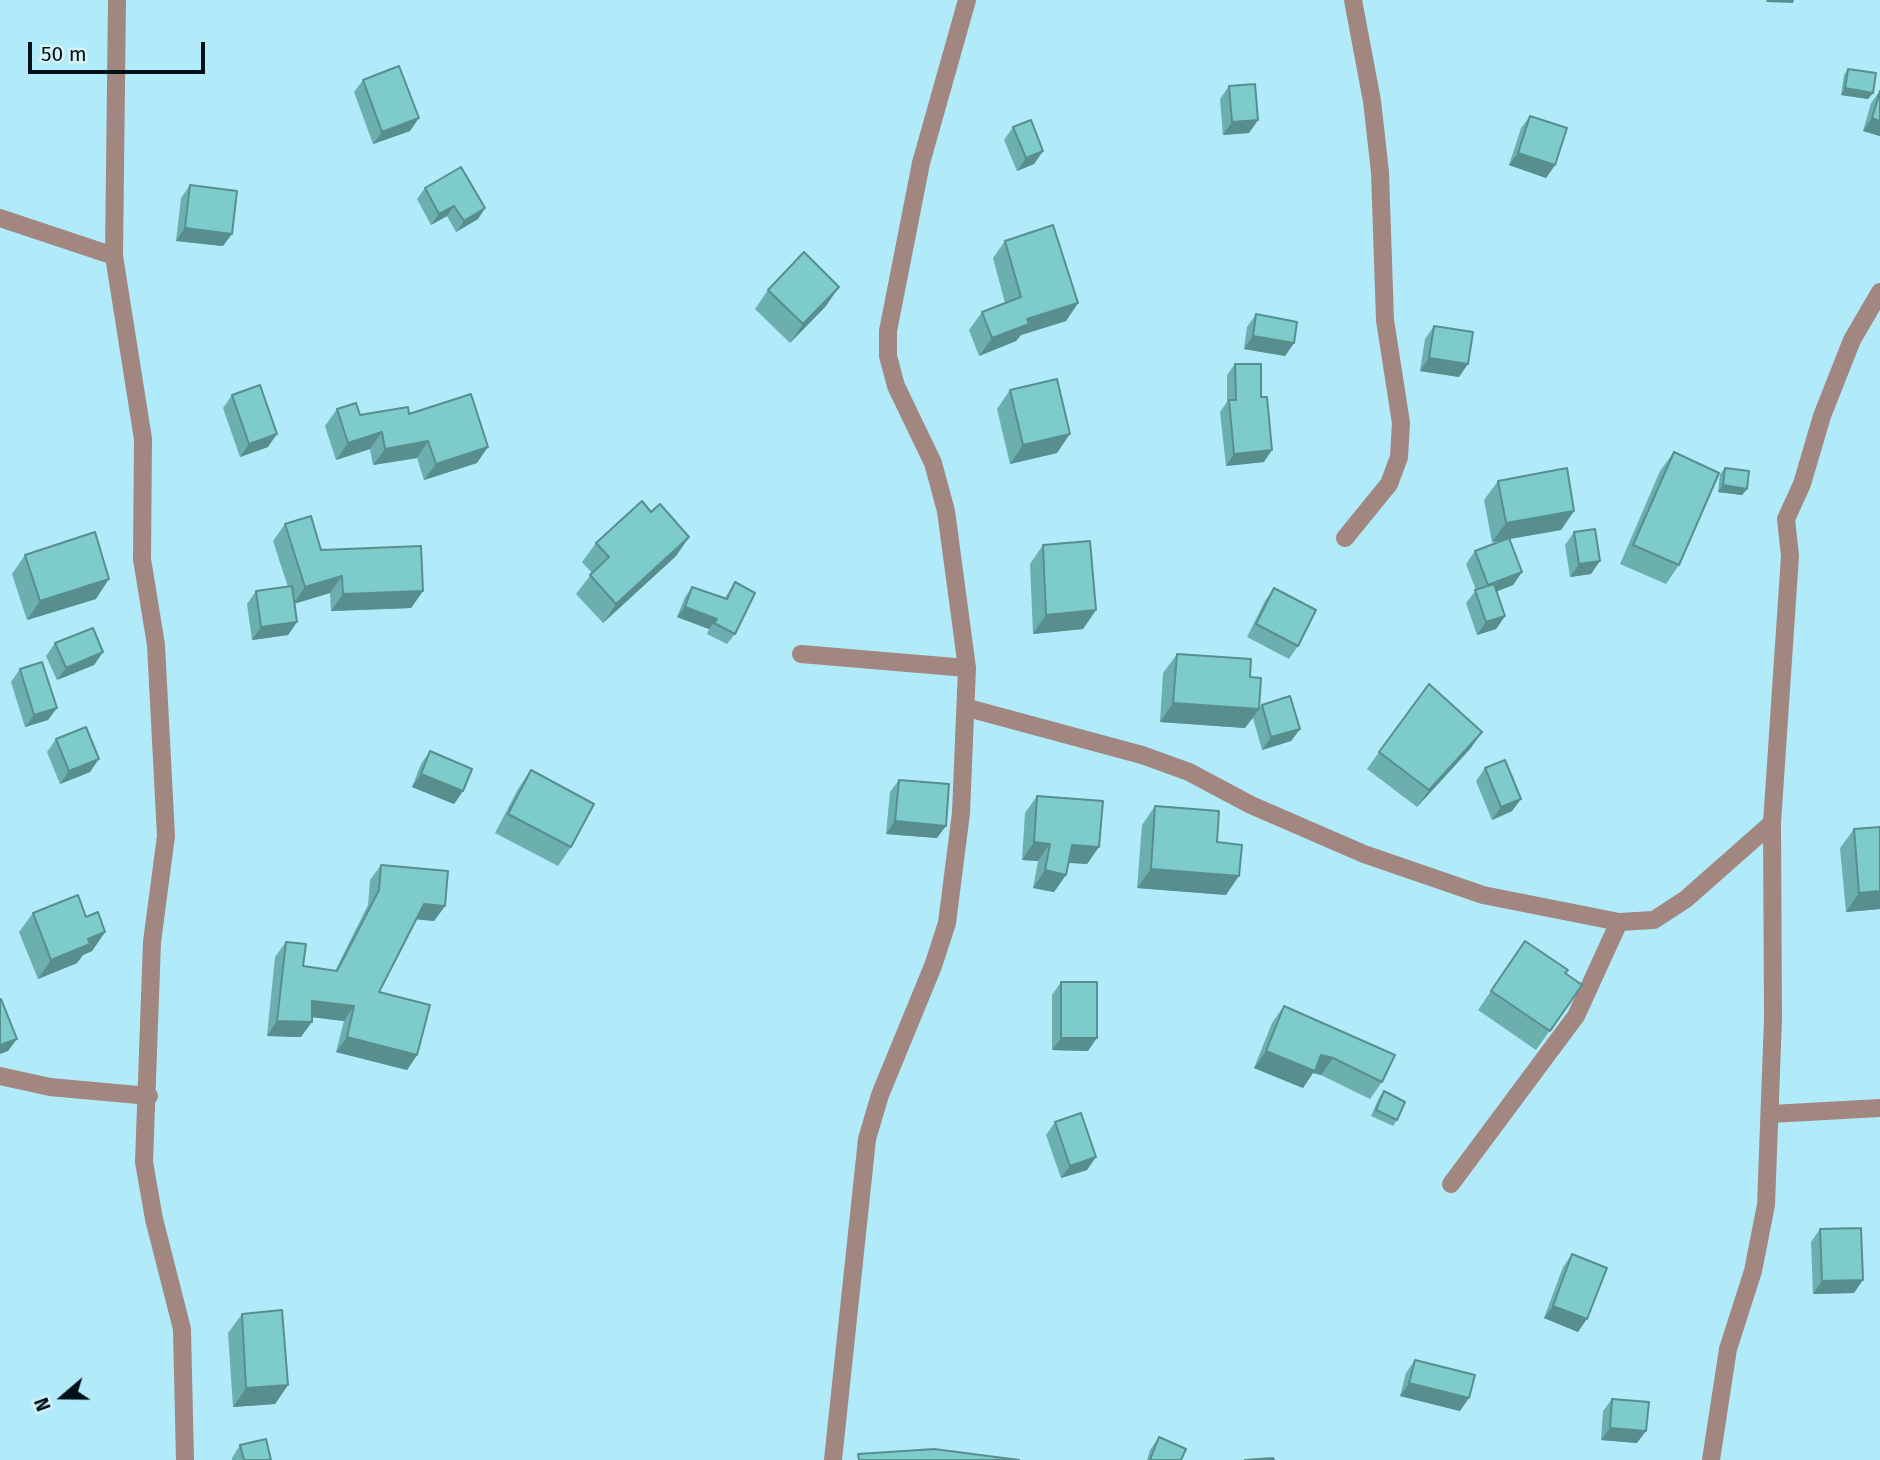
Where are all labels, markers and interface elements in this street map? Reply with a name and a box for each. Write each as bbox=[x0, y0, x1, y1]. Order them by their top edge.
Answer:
scale bar bbox=[32, 28, 208, 72]
text: 50 m bbox=[41, 41, 87, 67]
north arrow bbox=[28, 1362, 98, 1432]
text: N bbox=[30, 1395, 56, 1414]

